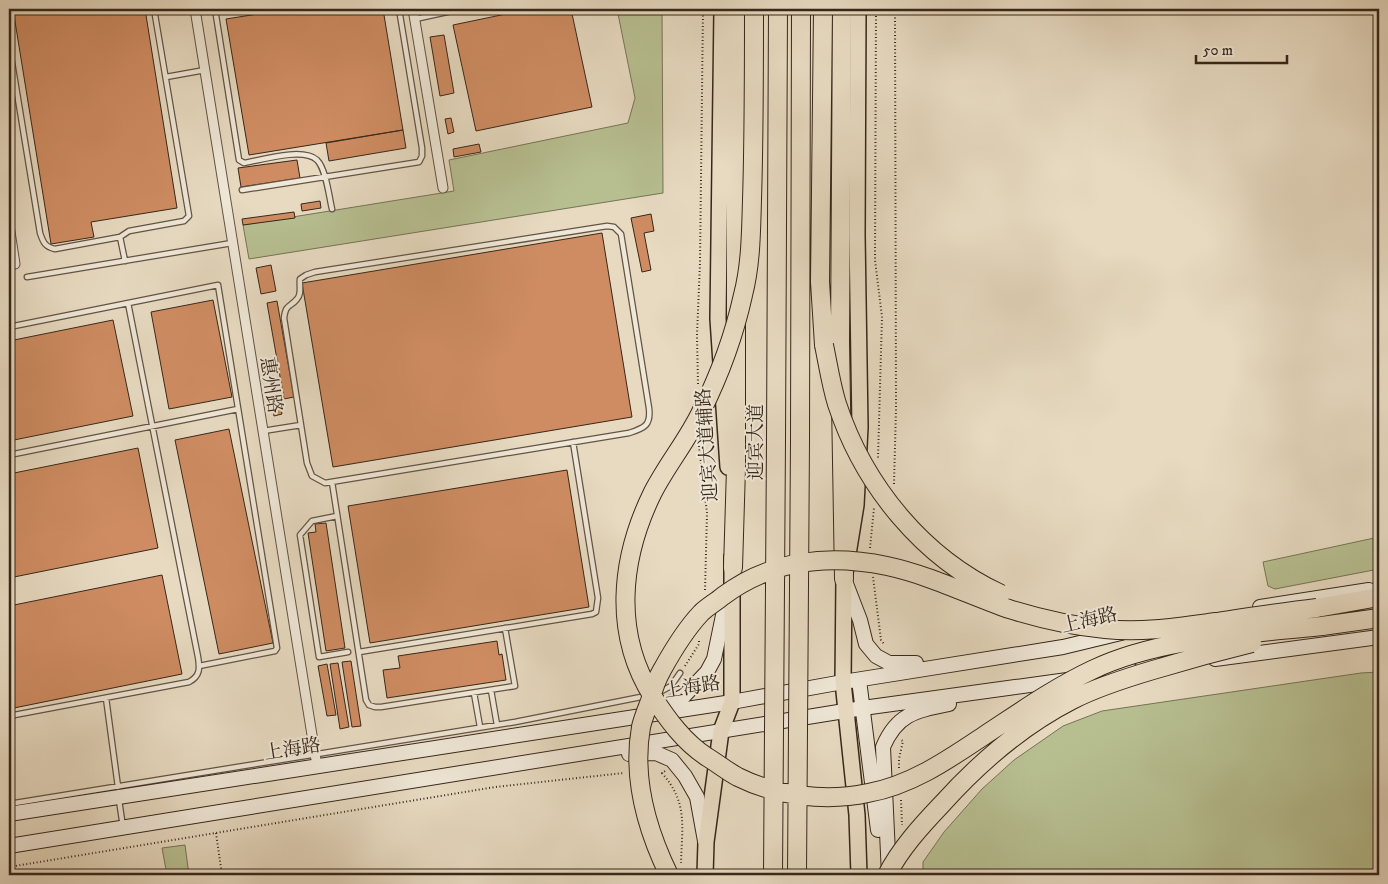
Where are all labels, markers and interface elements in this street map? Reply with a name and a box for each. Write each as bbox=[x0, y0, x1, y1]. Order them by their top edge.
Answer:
scale bar bbox=[1196, 32, 1287, 64]
text: 50 m bbox=[1203, 41, 1233, 60]
street label: 惠州路 bbox=[255, 355, 286, 415]
street label: 迎宾大道辅路 bbox=[692, 387, 723, 503]
street label: 迎宾大道 bbox=[745, 404, 768, 480]
street label: 上海路 bbox=[1059, 603, 1120, 638]
street label: 上海路 bbox=[662, 672, 722, 703]
street label: 上海路 bbox=[262, 734, 322, 765]

